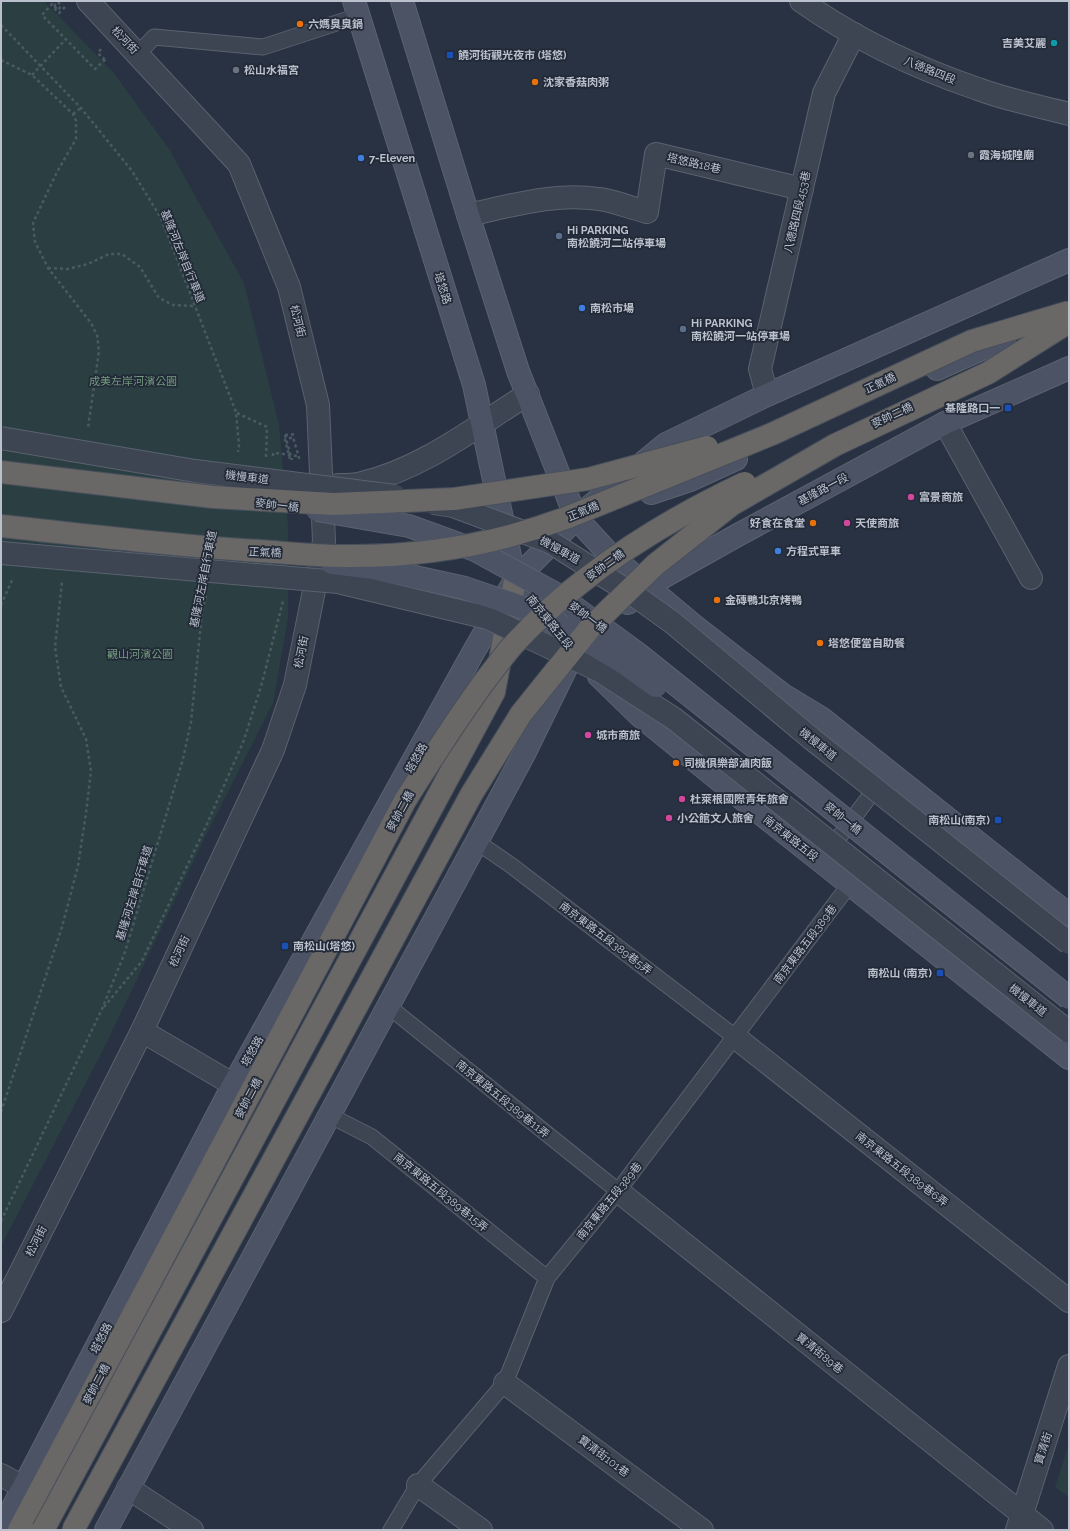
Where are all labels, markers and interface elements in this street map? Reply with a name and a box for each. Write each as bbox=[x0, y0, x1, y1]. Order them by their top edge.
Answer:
place label: 六媽臭臭鍋 bbox=[308, 18, 363, 31]
marker: 六媽臭臭鍋 bbox=[295, 19, 305, 29]
street label: 松河街 bbox=[109, 24, 141, 57]
place label: 吉美艾麗 bbox=[1002, 37, 1046, 50]
marker: 吉美艾麗 bbox=[1049, 38, 1059, 48]
place label: 饒河街觀光夜市 (塔悠) bbox=[458, 49, 567, 62]
marker: 饒河街觀光夜市 (塔悠) bbox=[445, 50, 455, 60]
street label: 八德路四段 bbox=[902, 54, 958, 87]
place label: 松山水福宮 bbox=[244, 64, 299, 77]
marker: 松山水福宮 bbox=[231, 65, 241, 75]
place label: 沈家香菇肉粥 bbox=[543, 76, 609, 89]
marker: 沈家香菇肉粥 bbox=[530, 77, 540, 87]
place label: 霞海城隍廟 bbox=[979, 149, 1034, 162]
marker: 霞海城隍廟 bbox=[966, 150, 976, 160]
street label: 塔悠路18巷 bbox=[666, 151, 722, 176]
place label: 7-Eleven bbox=[369, 152, 415, 165]
marker: 7-Eleven bbox=[356, 153, 366, 163]
street label: 八德路四段453巷 bbox=[782, 170, 813, 254]
street label: 基隆河左岸自行車道 bbox=[158, 208, 207, 305]
place label: Hi PARKING 南松饒河二站停車場 bbox=[567, 224, 666, 250]
marker: Hi PARKING 南松饒河二站停車場 bbox=[554, 231, 564, 241]
street label: 塔悠路 bbox=[431, 270, 454, 306]
place label: 南松市場 bbox=[590, 302, 634, 315]
marker: 南松市場 bbox=[577, 303, 587, 313]
street label: 松河街 bbox=[287, 304, 308, 339]
place label: Hi PARKING 南松饒河一站停車場 bbox=[691, 317, 790, 343]
marker: Hi PARKING 南松饒河一站停車場 bbox=[678, 324, 688, 334]
street label: 正氣橋 bbox=[863, 371, 898, 396]
park label: 成美左岸河濱公園 bbox=[89, 375, 177, 388]
street label: 麥帥二橋 bbox=[870, 400, 915, 431]
place label: 基隆路口一 bbox=[945, 402, 1000, 415]
marker: 基隆路口一 bbox=[1003, 403, 1013, 413]
street label: 機慢車道 bbox=[224, 468, 270, 487]
street label: 基隆路一段 bbox=[796, 471, 851, 508]
place label: 富景商旅 bbox=[919, 491, 963, 504]
marker: 富景商旅 bbox=[906, 492, 916, 502]
street label: 麥帥一橋 bbox=[254, 496, 300, 515]
street label: 正氣橋 bbox=[565, 499, 601, 524]
place label: 好食在食堂 bbox=[750, 517, 805, 530]
place label: 天使商旅 bbox=[855, 517, 899, 530]
marker: 好食在食堂 bbox=[808, 518, 818, 528]
marker: 天使商旅 bbox=[842, 518, 852, 528]
street label: 基隆河左岸自行車道 bbox=[188, 529, 219, 629]
street label: 機慢車道 bbox=[537, 534, 582, 567]
street label: 正氣橋 bbox=[248, 545, 282, 560]
place label: 方程式單車 bbox=[786, 545, 841, 558]
marker: 方程式單車 bbox=[773, 546, 783, 556]
street label: 麥帥二橋 bbox=[584, 547, 627, 584]
street label: 南京東路五段 bbox=[524, 593, 575, 652]
place label: 金磚鴨北京烤鴨 bbox=[725, 594, 802, 607]
marker: 金磚鴨北京烤鴨 bbox=[712, 595, 722, 605]
street label: 麥帥一橋 bbox=[566, 599, 609, 636]
street label: 松河街 bbox=[292, 635, 311, 670]
place label: 塔悠便當自助餐 bbox=[828, 637, 905, 650]
marker: 塔悠便當自助餐 bbox=[815, 638, 825, 648]
park label: 觀山河濱公園 bbox=[107, 648, 173, 661]
street label: 機慢車道 bbox=[796, 725, 839, 763]
place label: 城市商旅 bbox=[596, 729, 640, 742]
marker: 城市商旅 bbox=[583, 730, 593, 740]
street label: 塔悠路 bbox=[403, 741, 430, 776]
place label: 司機俱樂部滷肉飯 bbox=[684, 757, 772, 770]
marker: 司機俱樂部滷肉飯 bbox=[671, 758, 681, 768]
street label: 麥帥二橋 bbox=[384, 789, 417, 834]
place label: 杜萊根國際青年旅舍 bbox=[690, 793, 789, 806]
marker: 杜萊根國際青年旅舍 bbox=[677, 794, 687, 804]
street label: 麥帥一橋 bbox=[821, 799, 864, 837]
place label: 小公館文人旅舍 bbox=[677, 812, 754, 825]
marker: 小公館文人旅舍 bbox=[664, 813, 674, 823]
street label: 南京東路五段 bbox=[761, 813, 821, 864]
place label: 南松山(南京) bbox=[928, 814, 991, 827]
marker: 南松山(南京) bbox=[993, 815, 1003, 825]
street label: 基隆河左岸自行車道 bbox=[114, 844, 155, 942]
street label: 南京東路五段389巷5弄 bbox=[557, 899, 655, 978]
street label: 南京東路五段389巷 bbox=[771, 902, 839, 986]
street label: 松河街 bbox=[167, 934, 192, 969]
place label: 南松山(塔悠) bbox=[293, 940, 355, 953]
marker: 南松山(塔悠) bbox=[280, 941, 290, 951]
place label: 南松山 (南京) bbox=[868, 967, 933, 980]
marker: 南松山 (南京) bbox=[935, 968, 945, 978]
street label: 機慢車道 bbox=[1006, 982, 1049, 1019]
street label: 塔悠路 bbox=[239, 1034, 266, 1069]
street label: 南京東路五段389巷11弄 bbox=[453, 1058, 552, 1141]
street label: 麥帥二橋 bbox=[232, 1076, 265, 1121]
street label: 南京東路五段389巷6弄 bbox=[853, 1129, 950, 1209]
street label: 南京東路五段389巷15弄 bbox=[391, 1150, 490, 1234]
street label: 南京東路五段389巷 bbox=[574, 1160, 645, 1243]
street label: 松河街 bbox=[23, 1224, 50, 1259]
street label: 塔悠路 bbox=[88, 1321, 115, 1356]
street label: 寶清街89巷 bbox=[793, 1330, 846, 1376]
street label: 麥帥二橋 bbox=[80, 1362, 113, 1407]
street label: 寶清街 bbox=[1032, 1430, 1055, 1466]
street label: 寶清街101巷 bbox=[576, 1433, 632, 1480]

